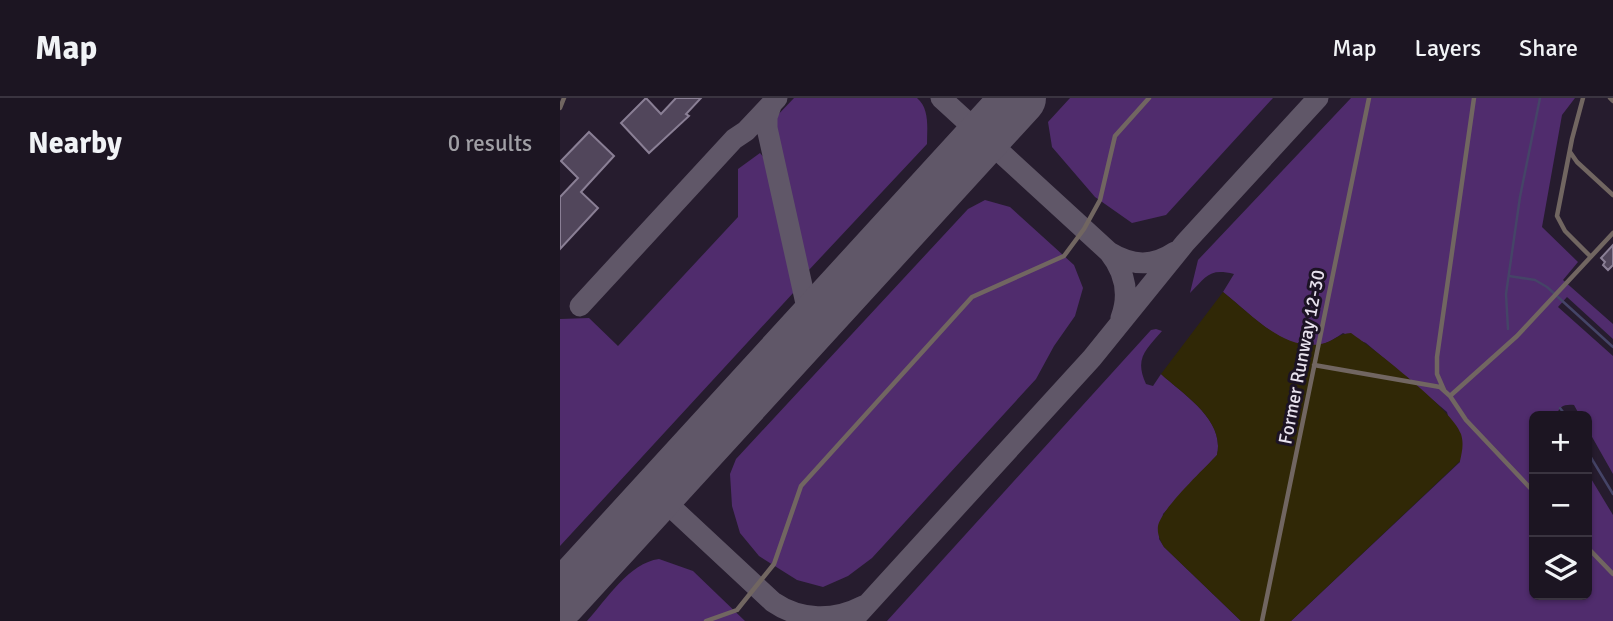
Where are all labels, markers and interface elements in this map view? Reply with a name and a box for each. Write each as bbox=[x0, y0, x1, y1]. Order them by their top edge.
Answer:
text: Map bbox=[35, 28, 97, 69]
text: Map bbox=[1332, 33, 1377, 63]
text: Layers bbox=[1415, 33, 1481, 63]
text: Share bbox=[1519, 33, 1578, 63]
text: Nearby bbox=[28, 125, 122, 162]
text: 0 results bbox=[448, 129, 532, 158]
street label: Former Runway 12-30 bbox=[1273, 268, 1331, 446]
map controls bbox=[1529, 411, 1592, 600]
button: + bbox=[1529, 411, 1592, 474]
button: − bbox=[1529, 474, 1592, 537]
button: layers bbox=[1529, 537, 1592, 600]

